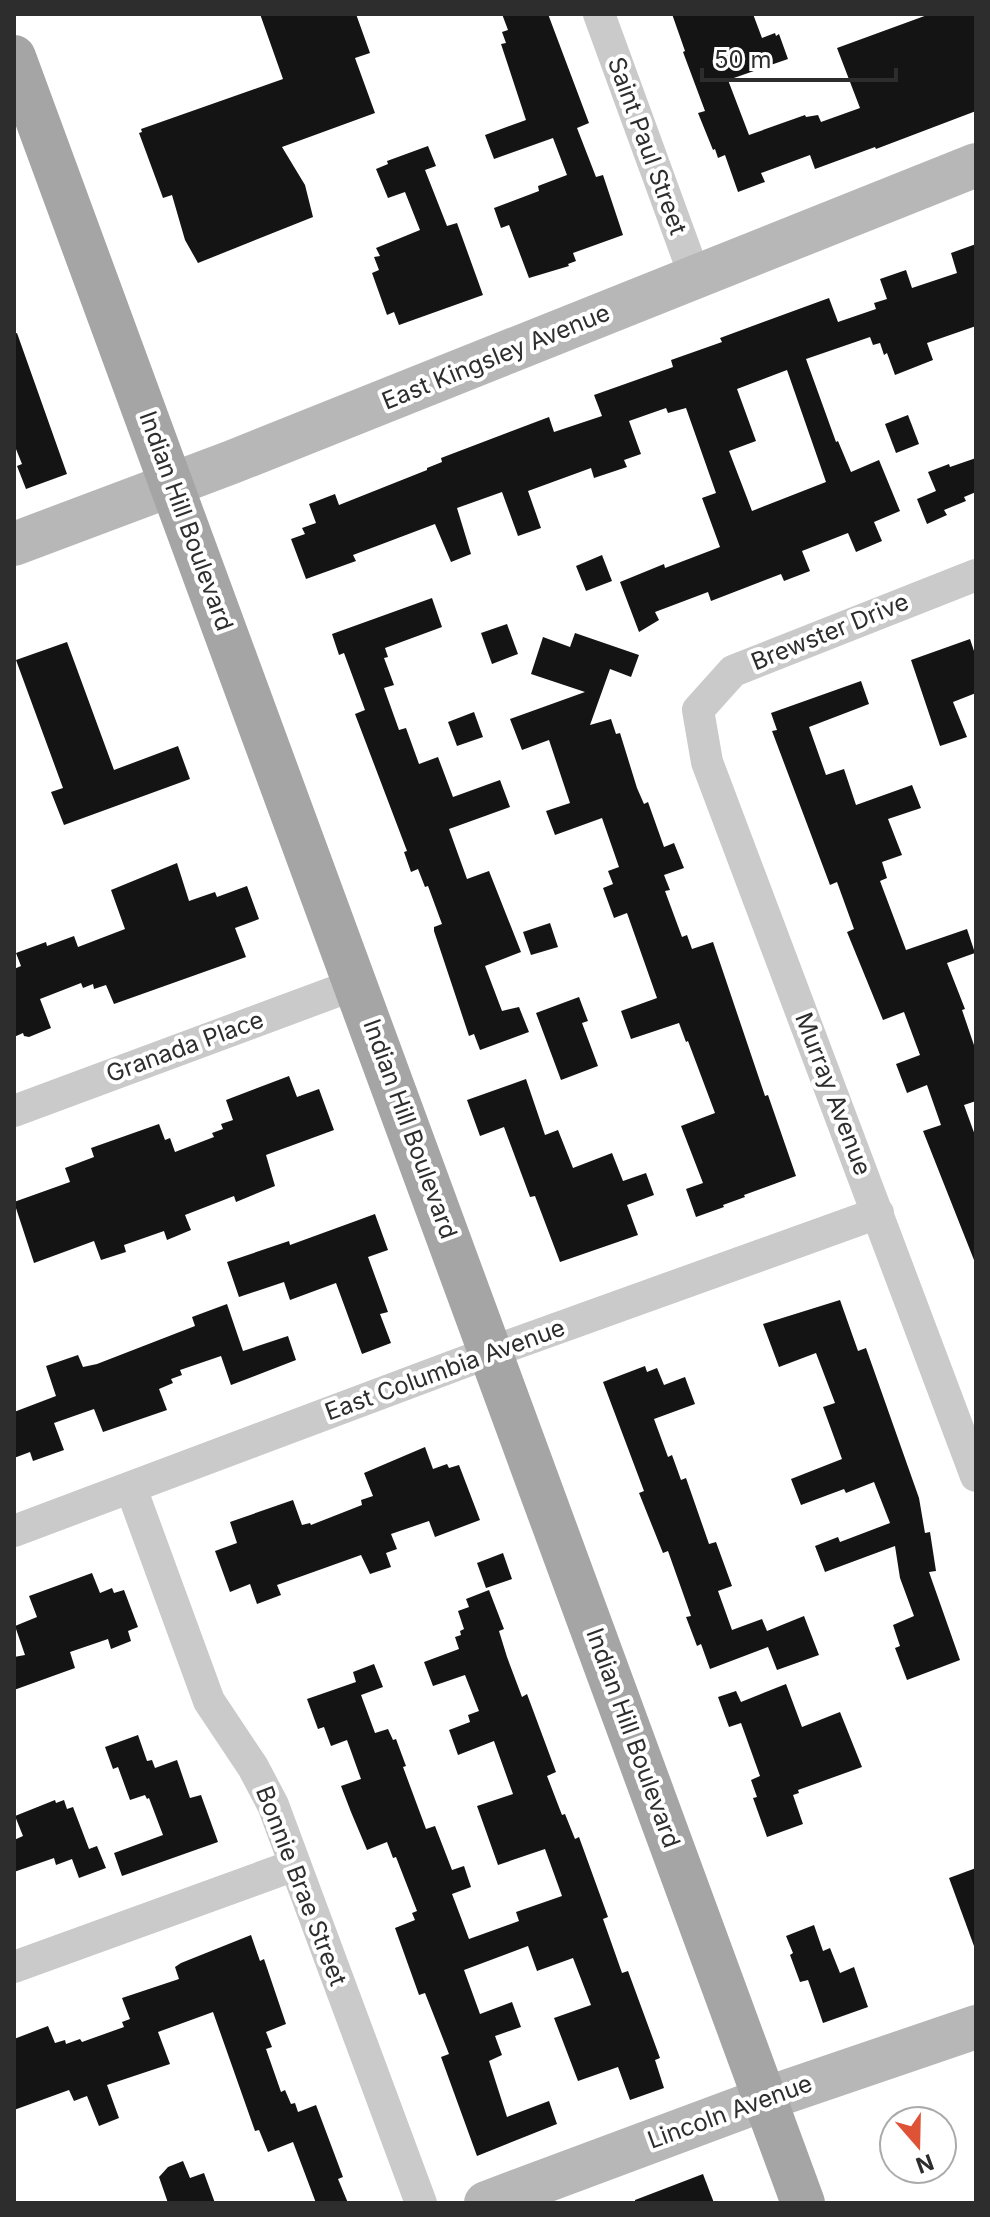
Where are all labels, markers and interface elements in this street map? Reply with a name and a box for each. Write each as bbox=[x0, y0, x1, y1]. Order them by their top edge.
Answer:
scale bar bbox=[702, 32, 896, 82]
text: 50 m bbox=[714, 45, 772, 74]
street label: Saint Paul Street bbox=[602, 53, 693, 239]
street label: East Kingsley Avenue bbox=[378, 298, 614, 415]
street label: Indian Hill Boulevard bbox=[133, 407, 240, 634]
street label: Brewster Drive bbox=[747, 587, 913, 676]
street label: Granada Place bbox=[102, 1005, 267, 1088]
street label: Murray Avenue bbox=[789, 1008, 878, 1179]
street label: Indian Hill Boulevard bbox=[357, 1015, 464, 1242]
street label: East Columbia Avenue bbox=[321, 1313, 569, 1426]
street label: Indian Hill Boulevard bbox=[580, 1624, 687, 1851]
street label: Bonnie Brae Street bbox=[250, 1782, 353, 1990]
street label: Lincoln Avenue bbox=[644, 2068, 816, 2155]
north arrow bbox=[878, 2105, 958, 2185]
text: N bbox=[913, 2149, 937, 2179]

